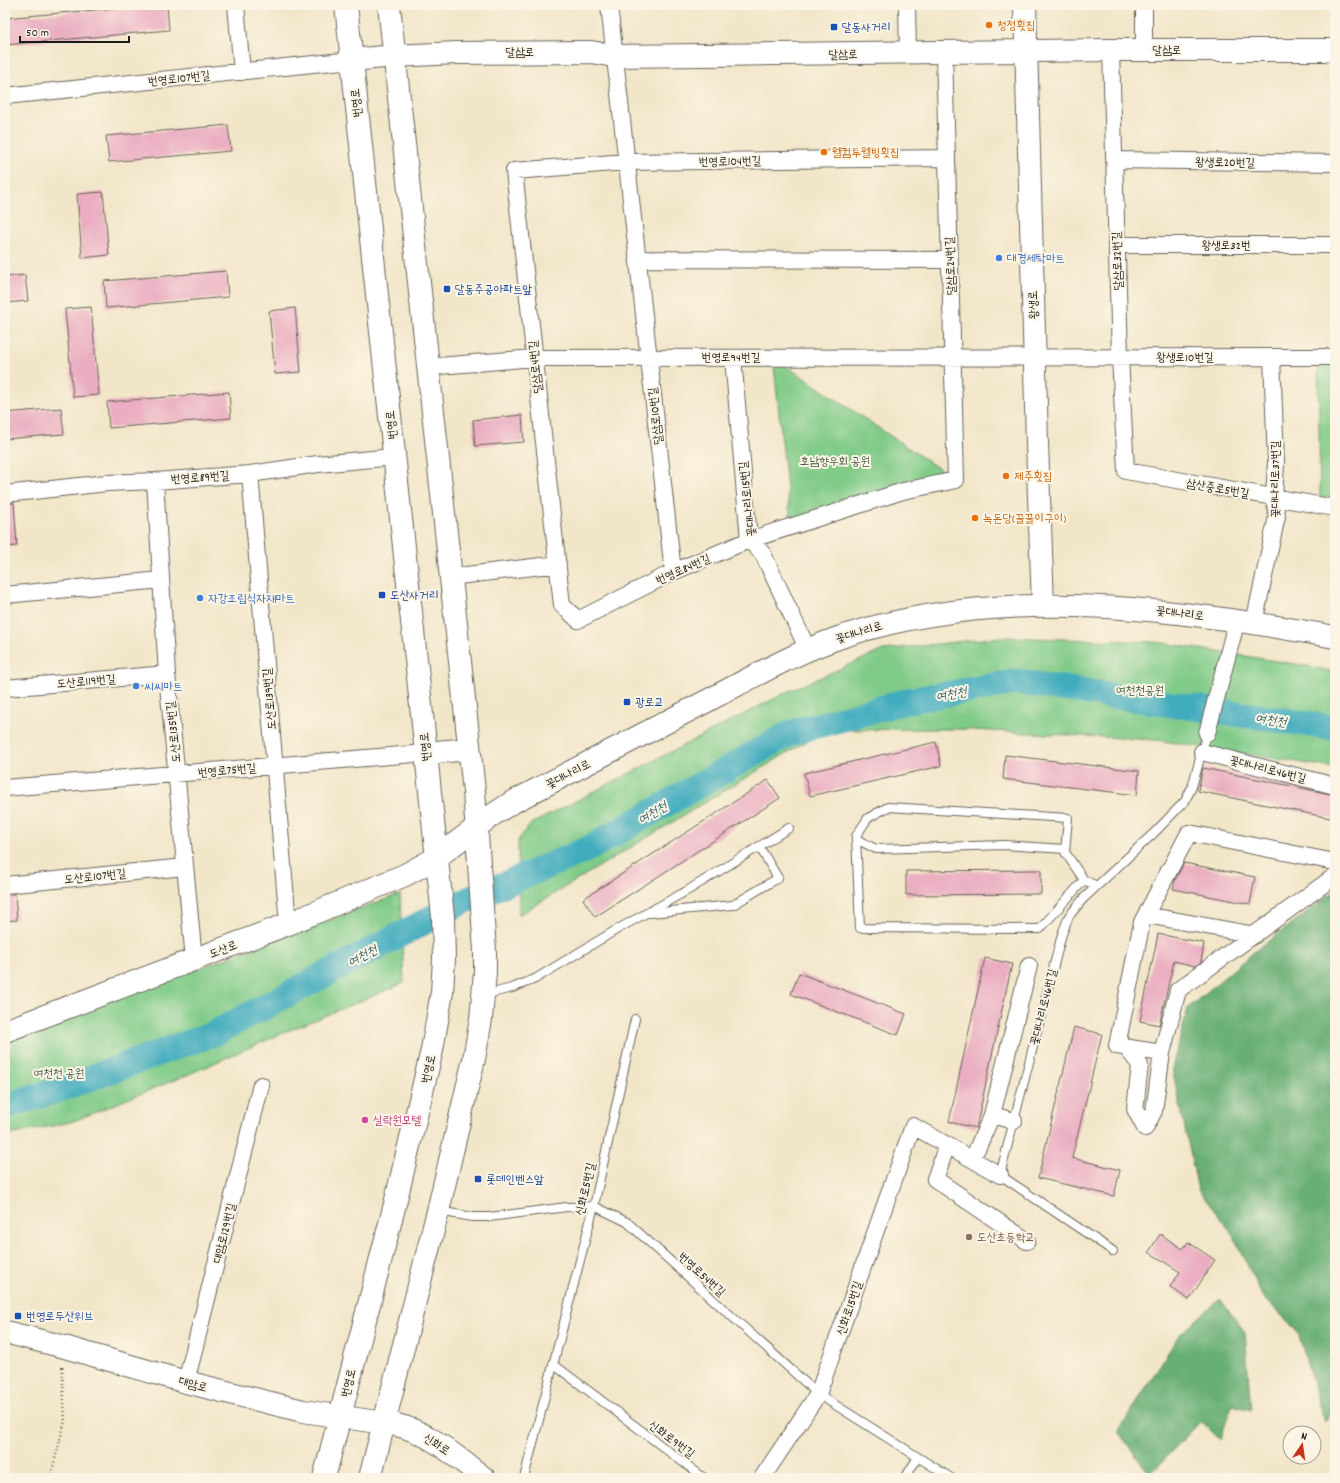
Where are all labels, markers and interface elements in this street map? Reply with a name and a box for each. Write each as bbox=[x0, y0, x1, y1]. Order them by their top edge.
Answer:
scale bar bbox=[20, 18, 129, 44]
place label: 청정횟집 bbox=[997, 18, 1036, 35]
place label: 달동사거리 bbox=[842, 20, 890, 37]
marker: 청정횟집 bbox=[984, 20, 994, 30]
marker: 달동사거리 bbox=[829, 22, 839, 32]
text: 50 m bbox=[26, 25, 49, 42]
street label: 달삼로 bbox=[1153, 43, 1181, 60]
street label: 달삼로 bbox=[506, 45, 534, 62]
street label: 달삼로 bbox=[828, 47, 858, 64]
street label: 번영로107번길 bbox=[147, 68, 211, 91]
street label: 번영로 bbox=[348, 88, 367, 118]
place label: 웰컴투웰빙횟집 bbox=[832, 145, 900, 162]
marker: 웰컴투웰빙횟집 bbox=[819, 147, 829, 157]
street label: 번영로104번길 bbox=[699, 153, 762, 172]
street label: 왕생로20번길 bbox=[1195, 154, 1255, 173]
street label: 달삼로32번길 bbox=[1109, 231, 1128, 291]
street label: 달삼로24번길 bbox=[942, 236, 961, 295]
street label: 왕생로32번 bbox=[1201, 238, 1251, 255]
place label: 대경세탁마트 bbox=[1007, 251, 1065, 268]
marker: 대경세탁마트 bbox=[994, 253, 1004, 263]
place label: 달동주공아파트앞 bbox=[455, 282, 533, 299]
marker: 달동주공아파트앞 bbox=[442, 284, 452, 294]
street label: 왕생로 bbox=[1025, 290, 1043, 320]
street label: 달삼로4번길 bbox=[525, 339, 548, 394]
street label: 번영로94번길 bbox=[702, 350, 761, 367]
street label: 왕생로10번길 bbox=[1156, 350, 1214, 367]
street label: 달삼로10번길 bbox=[645, 386, 668, 445]
street label: 번영로 bbox=[383, 410, 402, 440]
street label: 꽃대나리로37번길 bbox=[1268, 440, 1285, 518]
park label: 호남향우회 공원 bbox=[800, 454, 870, 471]
street label: 꽃대나리로15번길 bbox=[735, 460, 762, 537]
street label: 번영로89번길 bbox=[170, 468, 230, 489]
place label: 제주횟집 bbox=[1014, 469, 1053, 486]
marker: 제주횟집 bbox=[1001, 471, 1011, 481]
street label: 삼산중로5번길 bbox=[1185, 476, 1251, 503]
place label: 녹돈당(꿀꿀이구이) bbox=[983, 511, 1066, 528]
marker: 녹돈당(꿀꿀이구이) bbox=[970, 513, 980, 523]
street label: 번영로84번길 bbox=[654, 551, 714, 590]
place label: 도산사거리 bbox=[390, 588, 438, 605]
marker: 도산사거리 bbox=[377, 590, 387, 600]
place label: 자강조립식자재마트 bbox=[208, 591, 295, 608]
marker: 자강조립식자재마트 bbox=[195, 593, 205, 603]
street label: 꽃대나리로 bbox=[1155, 603, 1205, 626]
street label: 꽃대나리로 bbox=[834, 618, 885, 649]
street label: 도산로139번길 bbox=[259, 667, 282, 730]
street label: 도산로119번길 bbox=[56, 671, 117, 694]
place label: 씨씨마트 bbox=[144, 679, 183, 696]
marker: 씨씨마트 bbox=[131, 681, 141, 691]
water label: 여천천 bbox=[934, 683, 970, 708]
park label: 여천천공원 bbox=[1116, 683, 1164, 700]
place label: 광로교 bbox=[635, 695, 664, 712]
marker: 광로교 bbox=[622, 697, 632, 707]
street label: 도산로135번길 bbox=[163, 700, 186, 763]
water label: 여천천 bbox=[1254, 710, 1289, 733]
street label: 번영로 bbox=[417, 732, 436, 762]
street label: 꽃대나리로46번길 bbox=[1228, 753, 1308, 788]
street label: 꽃대나리로 bbox=[543, 756, 594, 794]
street label: 번영로75번길 bbox=[197, 760, 257, 783]
water label: 여천천 bbox=[635, 797, 673, 830]
street label: 도산로107번길 bbox=[63, 866, 127, 889]
street label: 도산로 bbox=[207, 937, 240, 964]
water label: 여천천 bbox=[345, 941, 383, 973]
street label: 꽃대나리로46번길 bbox=[1027, 967, 1062, 1047]
street label: 번영로 bbox=[418, 1053, 441, 1085]
park label: 여천천 공원 bbox=[33, 1066, 85, 1083]
place label: 실락원모텔 bbox=[373, 1113, 422, 1130]
marker: 실락원모텔 bbox=[360, 1115, 370, 1125]
street label: 신화로5번길 bbox=[572, 1161, 601, 1217]
place label: 롯데인벤스앞 bbox=[486, 1172, 544, 1189]
marker: 롯데인벤스앞 bbox=[473, 1174, 483, 1184]
street label: 대암로129번길 bbox=[210, 1201, 241, 1265]
place label: 도산초등학교 bbox=[977, 1230, 1035, 1247]
marker: 도산초등학교 bbox=[964, 1232, 974, 1242]
street label: 번영로54번길 bbox=[673, 1249, 729, 1301]
street label: 신화로15번길 bbox=[833, 1279, 868, 1338]
place label: 번영로두산위브 bbox=[26, 1309, 94, 1326]
marker: 번영로두산위브 bbox=[13, 1311, 23, 1321]
street label: 번영로 bbox=[338, 1367, 361, 1399]
street label: 대암로 bbox=[176, 1373, 209, 1397]
street label: 신화로9번길 bbox=[645, 1417, 698, 1463]
north arrow bbox=[1282, 1425, 1322, 1465]
text: N bbox=[1299, 1429, 1309, 1446]
street label: 신화로 bbox=[419, 1430, 453, 1460]

